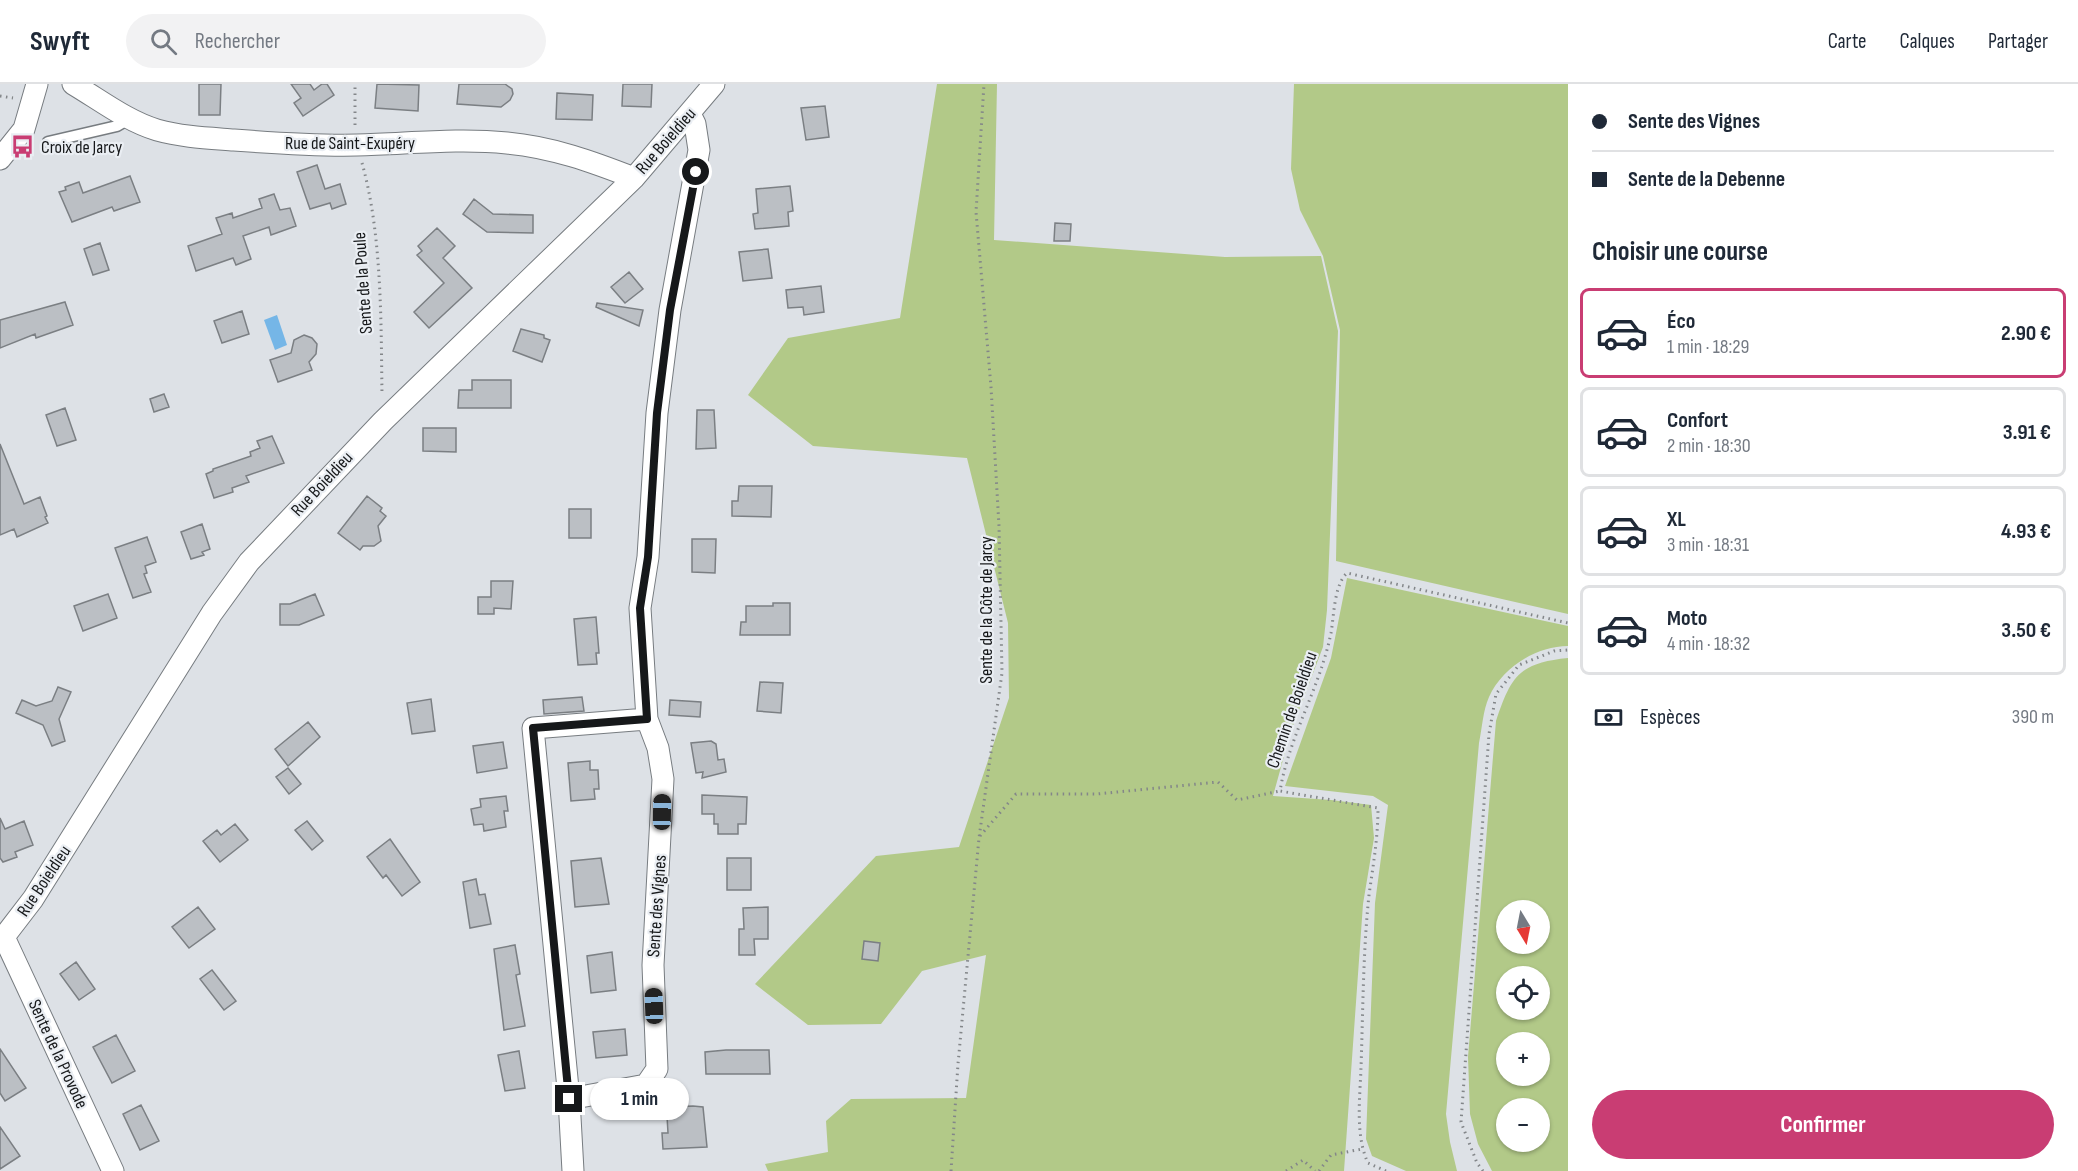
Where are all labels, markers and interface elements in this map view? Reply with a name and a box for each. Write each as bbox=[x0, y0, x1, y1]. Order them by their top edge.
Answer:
search box bbox=[126, 14, 546, 68]
text: Swyft bbox=[30, 25, 90, 58]
icon: search bbox=[147, 25, 180, 58]
text: Rechercher bbox=[195, 28, 280, 55]
text: Carte bbox=[1828, 29, 1867, 54]
text: Calques bbox=[1900, 29, 1955, 54]
text: Partager bbox=[1988, 29, 2048, 54]
street label: Rue Boieldieu bbox=[632, 104, 700, 178]
text: Sente des Vignes bbox=[1628, 108, 1760, 135]
street label: Rue de Saint-Exupéry bbox=[285, 133, 415, 154]
bus stop icon: Croix de Jarcy bbox=[10, 134, 36, 160]
place label: Croix de Jarcy bbox=[41, 137, 122, 158]
route start bbox=[682, 158, 709, 185]
text: Sente de la Debenne bbox=[1628, 166, 1785, 193]
street label: Sente de la Poule bbox=[349, 231, 377, 335]
text: Choisir une course bbox=[1592, 236, 1768, 268]
icon: car bbox=[1595, 306, 1649, 360]
text: Éco bbox=[1667, 308, 1695, 335]
text: 2.90 € bbox=[2001, 320, 2051, 347]
text: 1 min · 18:29 bbox=[1667, 335, 1749, 359]
icon: car bbox=[1595, 405, 1649, 459]
text: Confort bbox=[1667, 407, 1728, 434]
text: 3.91 € bbox=[2003, 419, 2051, 446]
text: 2 min · 18:30 bbox=[1667, 434, 1751, 458]
street label: Rue Boieldieu bbox=[287, 447, 357, 521]
icon: car bbox=[1595, 504, 1649, 558]
text: XL bbox=[1667, 506, 1686, 533]
text: 4.93 € bbox=[2001, 518, 2051, 545]
text: 3 min · 18:31 bbox=[1667, 533, 1749, 557]
street label: Sente de la Côte de Jarcy bbox=[976, 536, 997, 684]
icon: car bbox=[1595, 603, 1649, 657]
text: Moto bbox=[1667, 605, 1707, 632]
text: 3.50 € bbox=[2001, 617, 2051, 644]
text: 4 min · 18:32 bbox=[1667, 632, 1750, 656]
street label: Chemin de Boieldieu bbox=[1262, 649, 1322, 771]
icon: cash bbox=[1592, 701, 1625, 734]
text: Espèces bbox=[1640, 704, 1700, 731]
text: 390 m bbox=[2012, 705, 2054, 729]
car bbox=[653, 794, 671, 830]
street label: Rue Boieldieu bbox=[13, 842, 75, 920]
street label: Sente des Vignes bbox=[643, 854, 671, 958]
north arrow bbox=[1496, 900, 1550, 954]
map controls bbox=[1496, 900, 1550, 1152]
button: locate bbox=[1496, 966, 1550, 1020]
car bbox=[644, 988, 664, 1024]
street label: Sente de la Provode bbox=[24, 996, 92, 1112]
button: + bbox=[1496, 1032, 1550, 1086]
callout: 1 min bbox=[590, 1078, 689, 1120]
route end bbox=[555, 1085, 582, 1112]
text: 1 min bbox=[621, 1087, 658, 1111]
button: Confirmer bbox=[1592, 1090, 2054, 1159]
button: − bbox=[1496, 1098, 1550, 1152]

